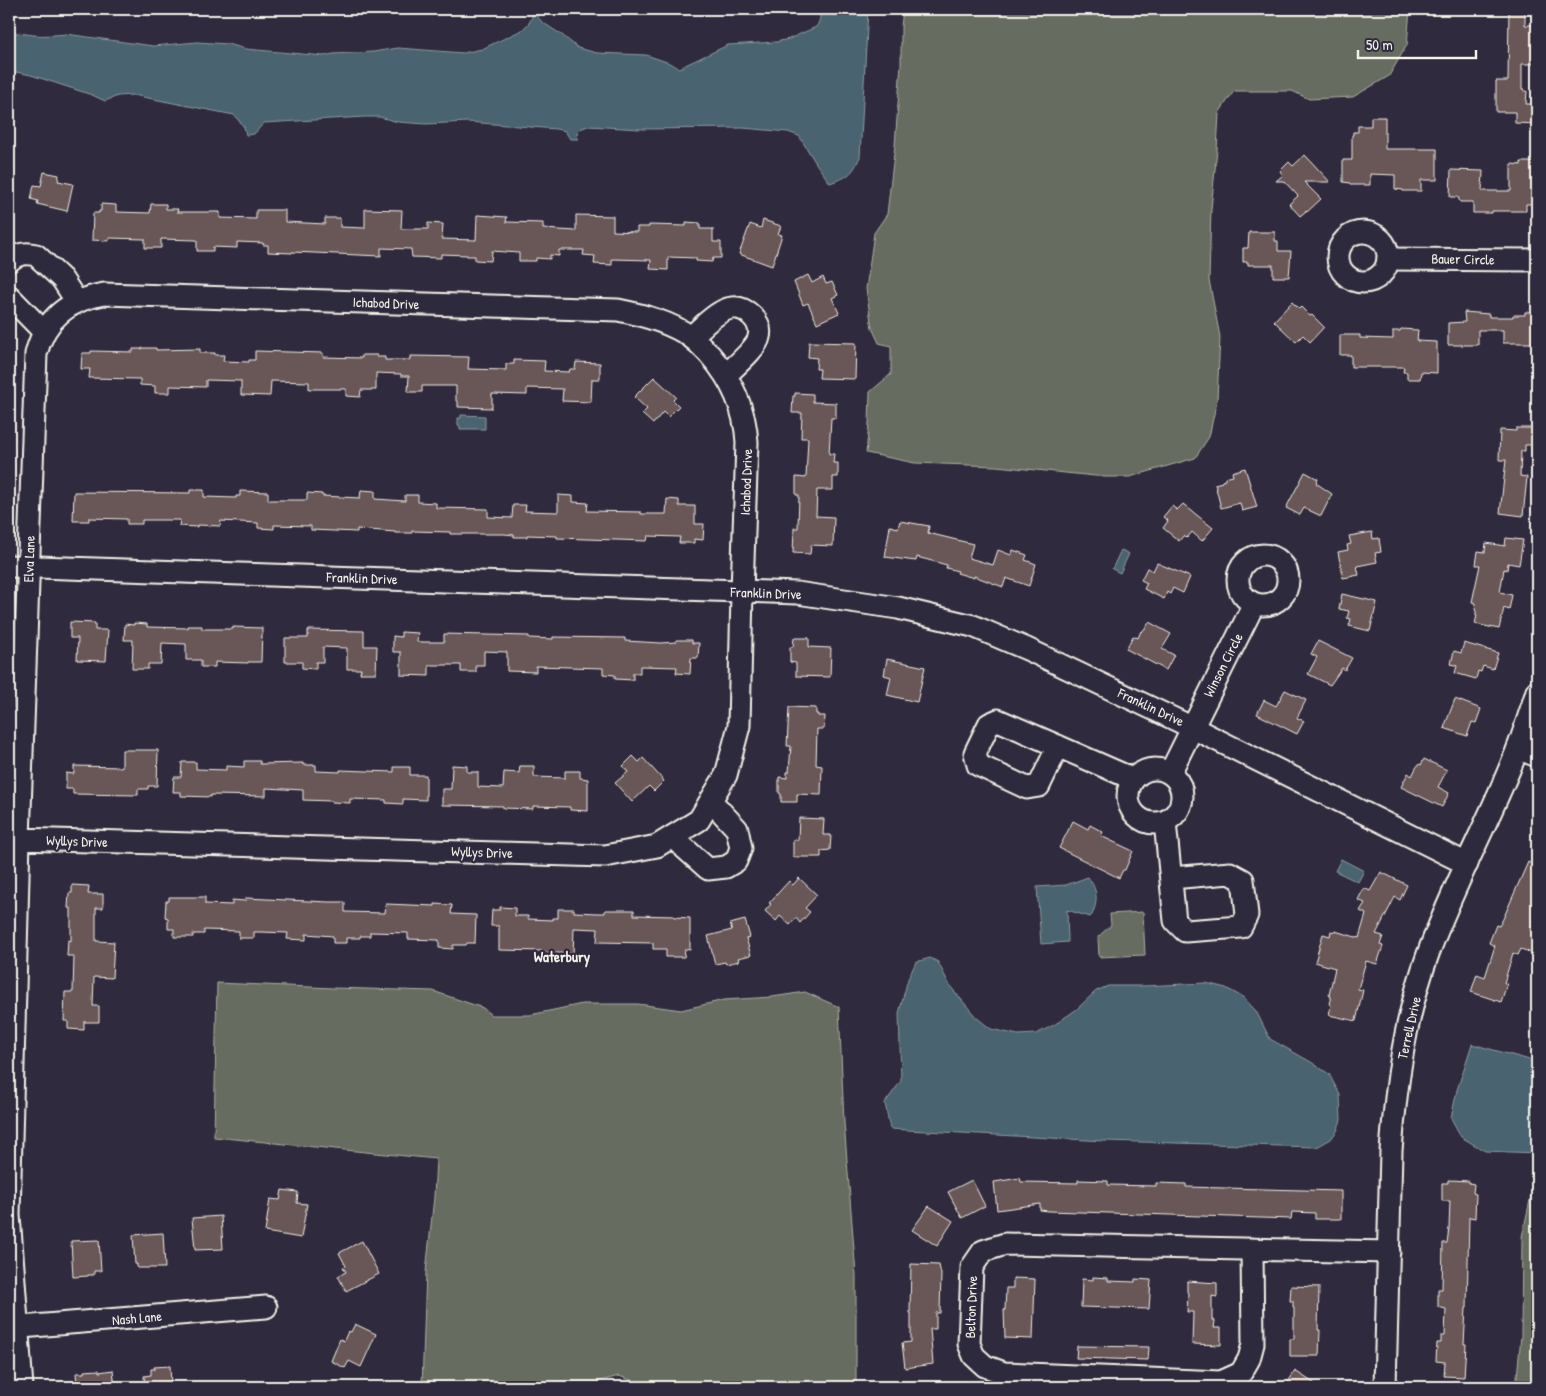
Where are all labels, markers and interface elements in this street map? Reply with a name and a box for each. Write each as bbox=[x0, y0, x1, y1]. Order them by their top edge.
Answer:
scale bar bbox=[1358, 28, 1476, 60]
text: 50 m bbox=[1366, 34, 1393, 55]
street label: Bauer Circle bbox=[1431, 248, 1495, 269]
street label: Ichabod Drive bbox=[352, 292, 420, 313]
street label: Ichabod Drive bbox=[735, 448, 756, 516]
street label: Elva Lane bbox=[18, 535, 39, 583]
street label: Franklin Drive bbox=[325, 567, 398, 588]
street label: Franklin Drive bbox=[729, 582, 802, 603]
street label: Winson Circle bbox=[1198, 629, 1247, 700]
street label: Franklin Drive bbox=[1114, 683, 1188, 730]
street label: Wyllys Drive bbox=[46, 830, 108, 852]
street label: Wyllys Drive bbox=[451, 841, 513, 863]
district label: Waterbury bbox=[534, 946, 591, 968]
street label: Terrell Drive bbox=[1392, 994, 1425, 1061]
street label: Belton Drive bbox=[960, 1275, 981, 1339]
street label: Nash Lane bbox=[111, 1306, 163, 1329]

